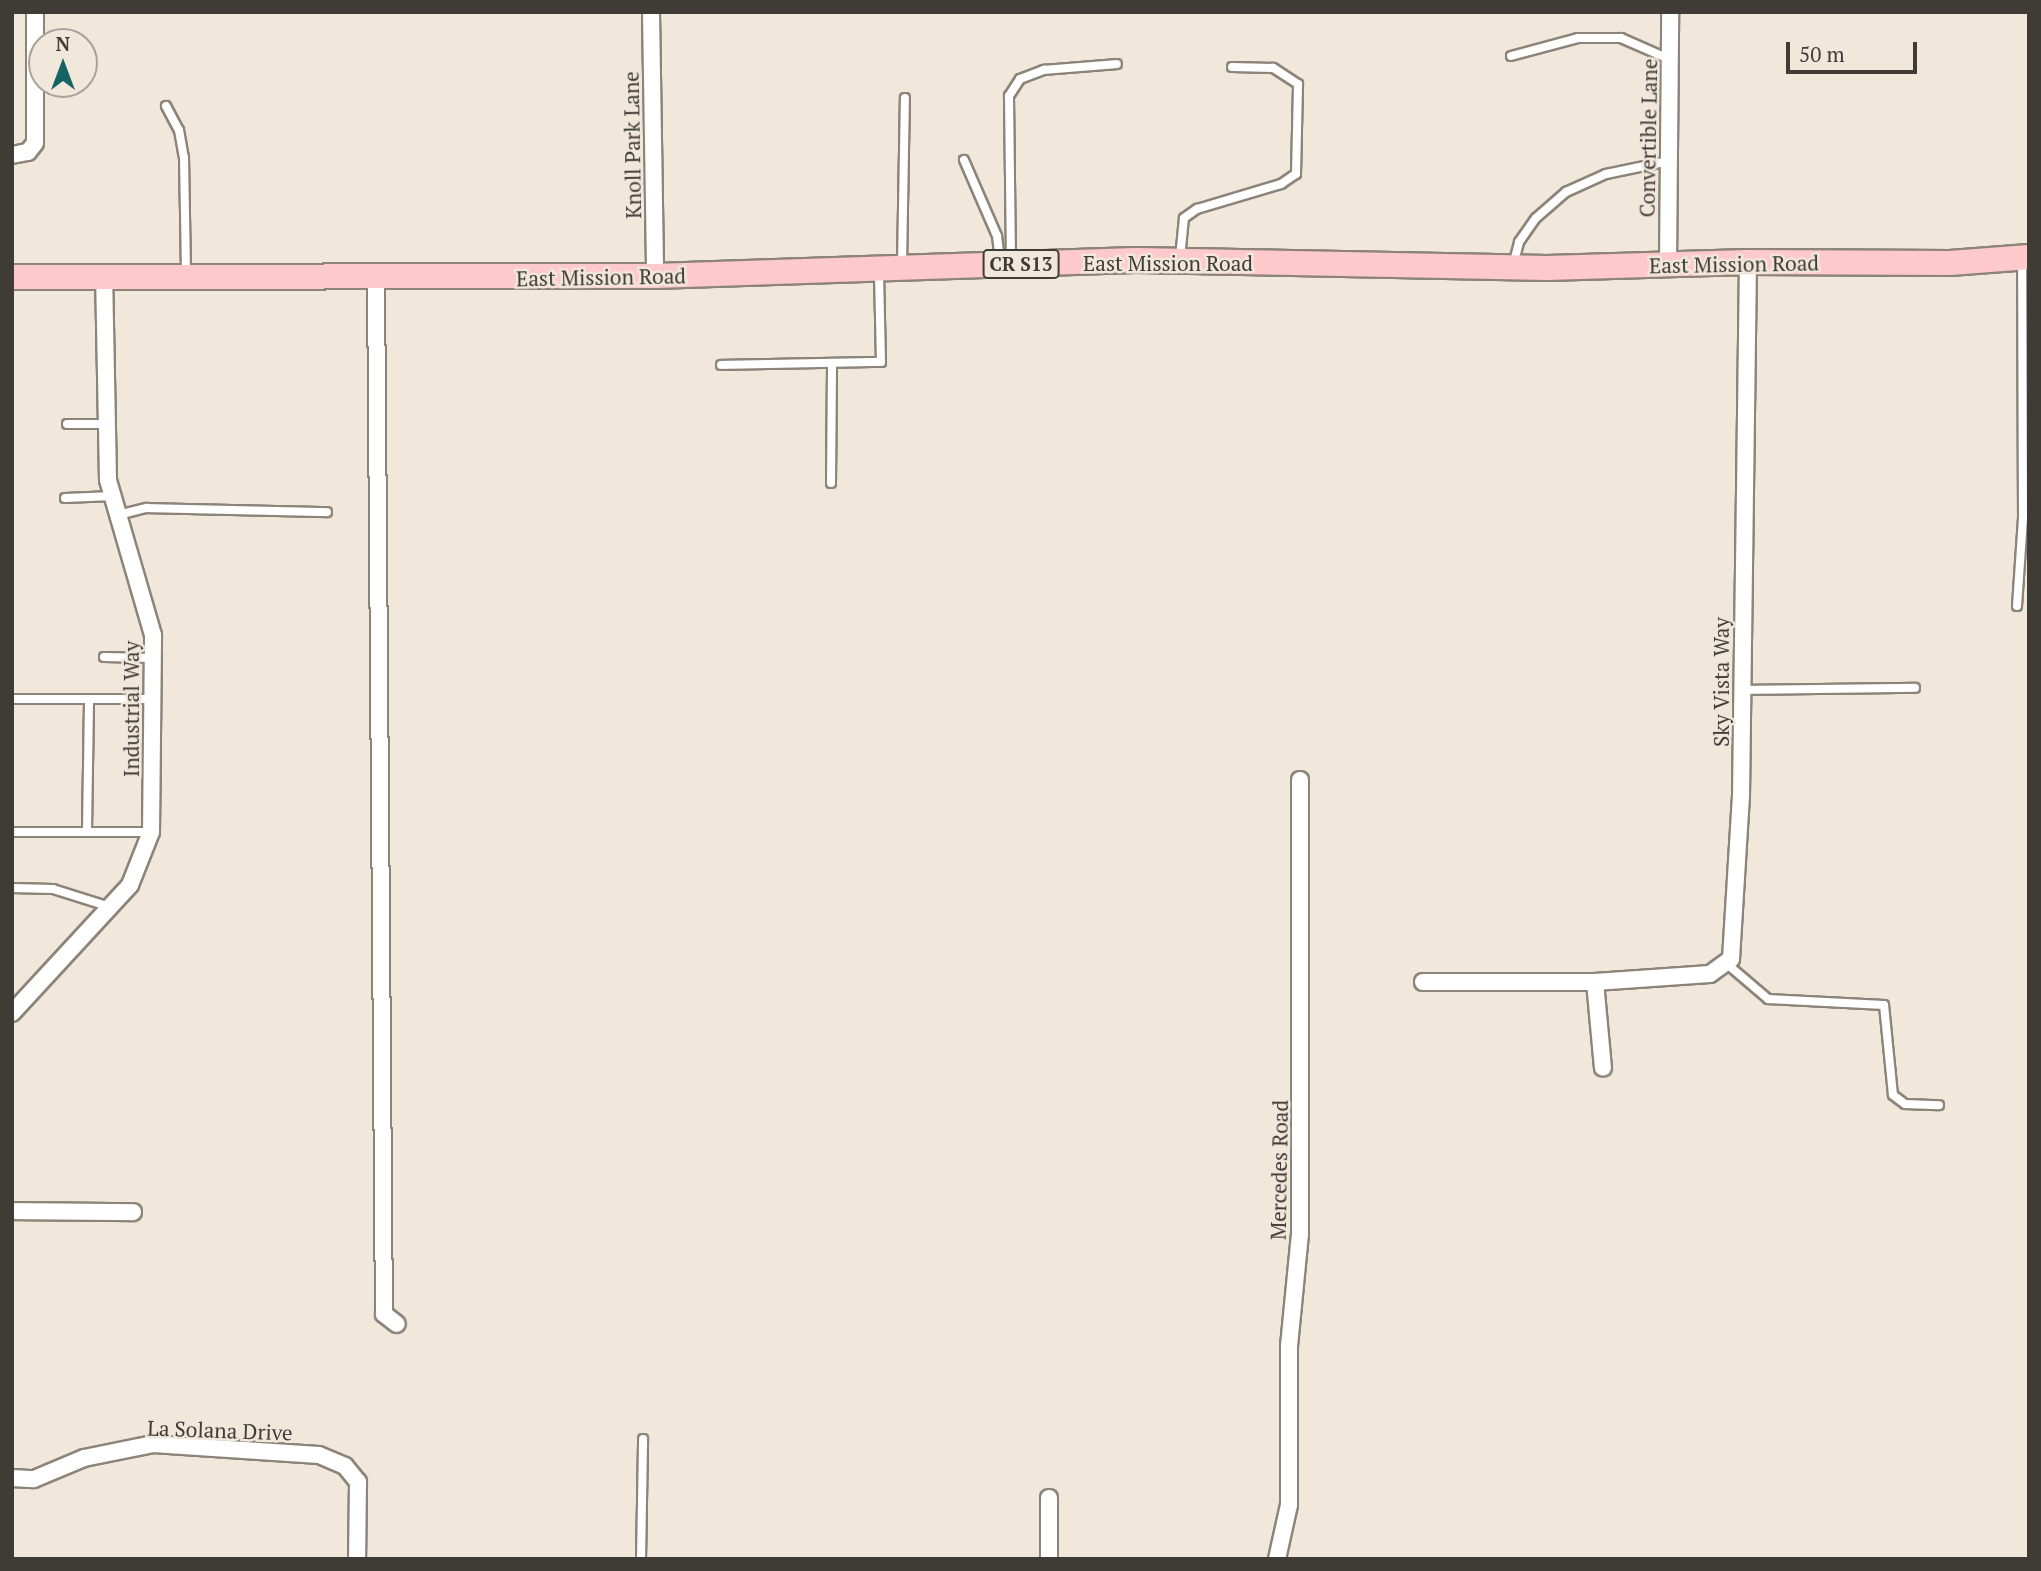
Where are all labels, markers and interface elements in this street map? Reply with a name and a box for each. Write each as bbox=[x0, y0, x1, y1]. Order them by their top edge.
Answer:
north arrow bbox=[28, 28, 98, 98]
scale bar bbox=[1789, 28, 1920, 72]
text: N bbox=[56, 31, 70, 56]
text: 50 m bbox=[1799, 40, 1845, 68]
street label: Convertible Lane bbox=[1634, 58, 1662, 218]
street label: Knoll Park Lane bbox=[618, 71, 646, 219]
road number: CR S13 bbox=[982, 248, 1060, 280]
street label: East Mission Road bbox=[1083, 250, 1253, 276]
street label: East Mission Road bbox=[1649, 250, 1819, 278]
street label: East Mission Road bbox=[516, 263, 686, 291]
street label: Sky Vista Way bbox=[1708, 617, 1734, 747]
street label: Industrial Way bbox=[118, 641, 144, 777]
street label: Mercedes Road bbox=[1265, 1100, 1293, 1240]
street label: La Solana Drive bbox=[147, 1415, 293, 1445]

